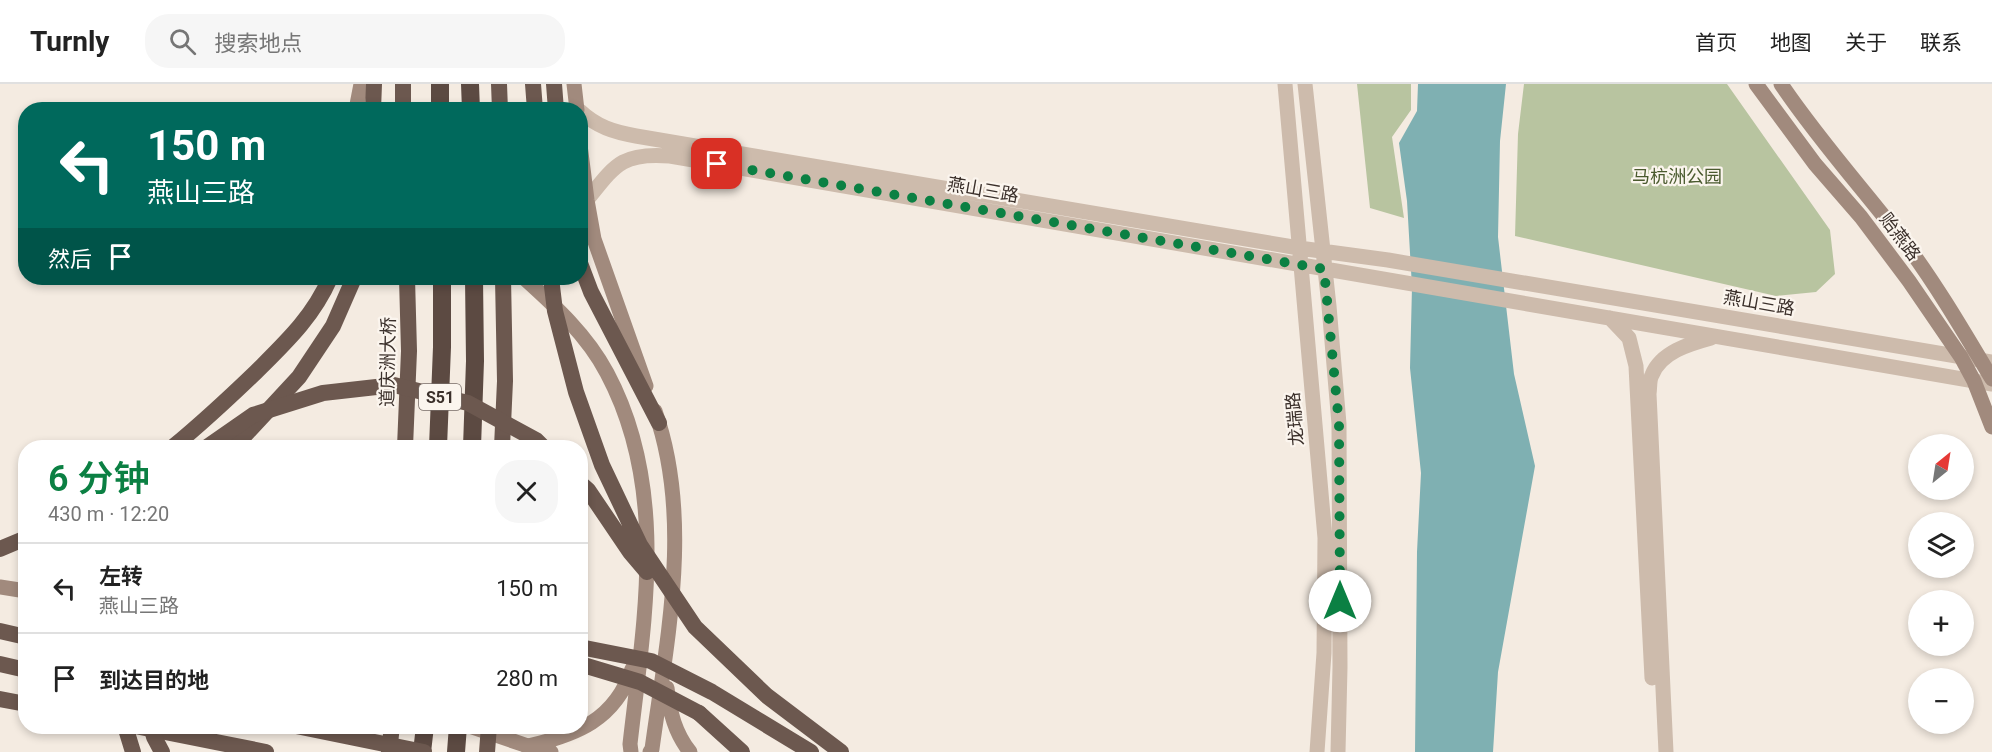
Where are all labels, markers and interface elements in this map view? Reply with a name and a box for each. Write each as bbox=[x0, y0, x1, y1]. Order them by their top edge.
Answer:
search box bbox=[145, 14, 565, 68]
text: Turnly bbox=[30, 25, 109, 58]
icon: search bbox=[166, 25, 199, 58]
text: 搜索地点 bbox=[214, 31, 302, 56]
text: 首页 bbox=[1695, 31, 1737, 55]
text: 地图 bbox=[1770, 31, 1812, 55]
text: 关于 bbox=[1845, 31, 1887, 55]
text: 联系 bbox=[1920, 31, 1962, 55]
text: 150 m bbox=[147, 121, 266, 170]
icon: left bbox=[48, 126, 126, 204]
pin bbox=[691, 138, 742, 189]
icon: arrive bbox=[700, 147, 733, 180]
park label: 马杭洲公园 bbox=[1632, 166, 1722, 187]
street label: 燕山三路 bbox=[946, 173, 1020, 206]
text: 燕山三路 bbox=[147, 177, 255, 209]
street label: 贻燕路 bbox=[1876, 209, 1925, 265]
icon: arrive bbox=[104, 240, 137, 273]
text: 然后 bbox=[48, 247, 92, 272]
street label: 燕山三路 bbox=[1722, 286, 1796, 319]
street label: 道庆洲大桥 bbox=[376, 317, 399, 407]
road number: S51 bbox=[419, 384, 461, 410]
street label: 龙瑞路 bbox=[1282, 391, 1307, 447]
north arrow bbox=[1908, 434, 1974, 500]
map controls bbox=[1908, 434, 1974, 734]
text: 6 分钟 bbox=[48, 458, 150, 500]
button: close bbox=[495, 460, 558, 523]
text: 430 m · 12:20 bbox=[48, 502, 169, 526]
button: layers bbox=[1908, 512, 1974, 578]
text: 左转 bbox=[99, 564, 143, 589]
position arrow bbox=[1308, 569, 1372, 633]
icon: left bbox=[48, 572, 81, 605]
text: 150 m bbox=[496, 576, 558, 601]
button: + bbox=[1908, 590, 1974, 656]
text: 燕山三路 bbox=[99, 594, 179, 618]
icon: arrive bbox=[48, 662, 81, 695]
text: 280 m bbox=[496, 666, 558, 691]
text: 到达目的地 bbox=[99, 668, 209, 693]
button: − bbox=[1908, 668, 1974, 734]

